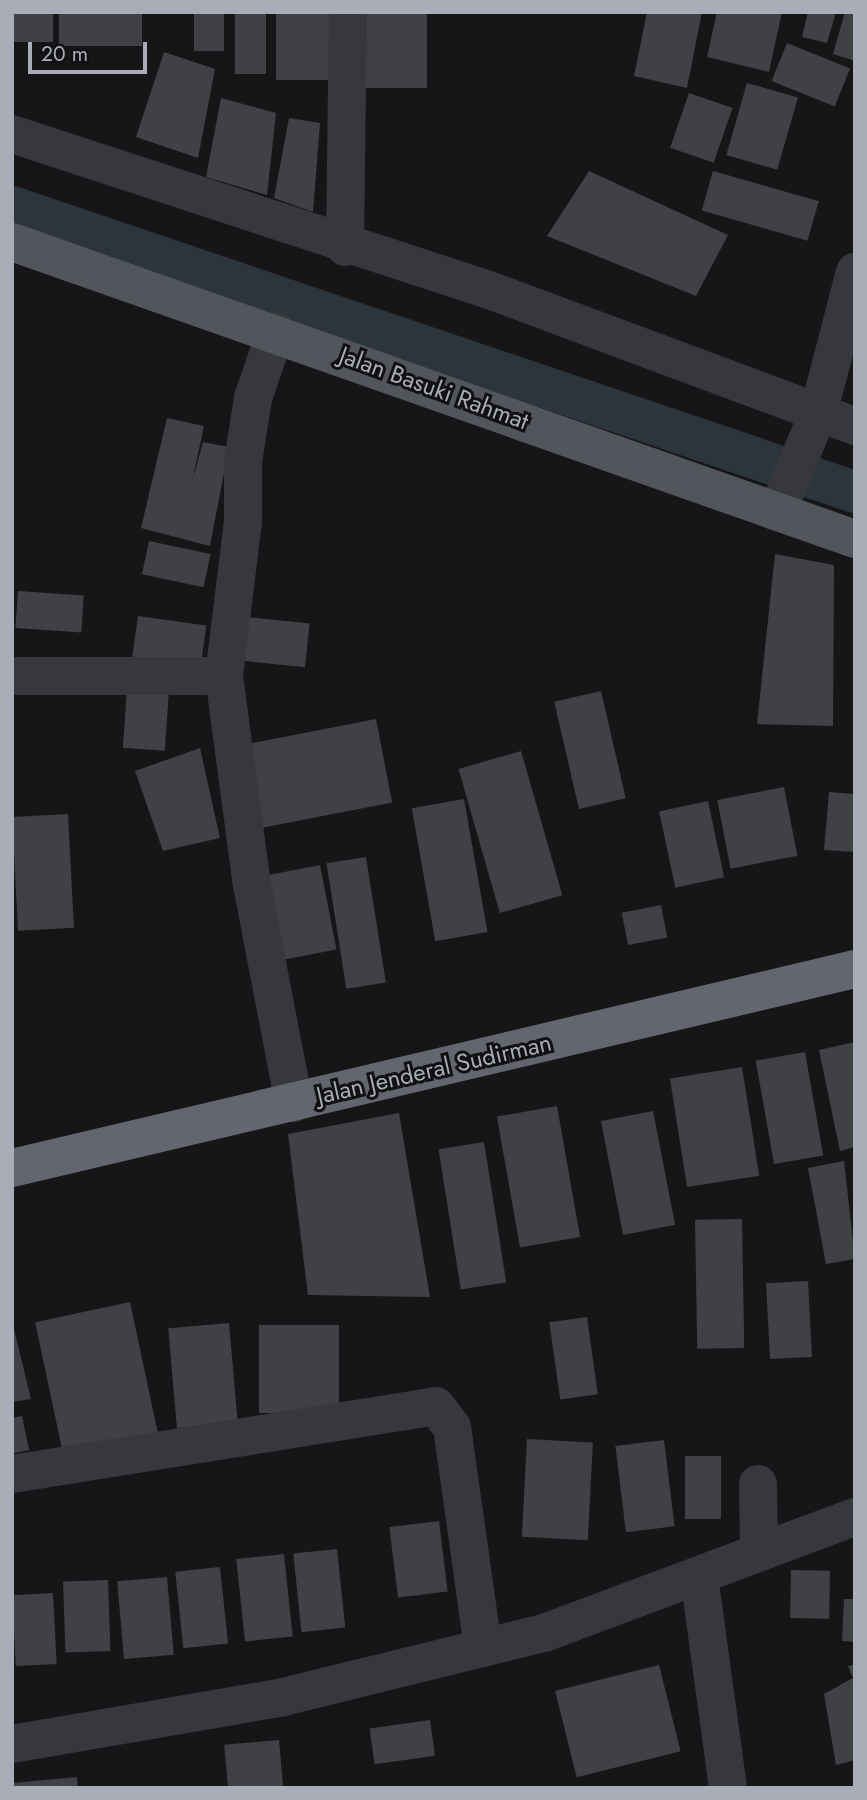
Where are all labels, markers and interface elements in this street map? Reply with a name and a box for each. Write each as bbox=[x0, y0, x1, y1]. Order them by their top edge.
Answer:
scale bar bbox=[32, 28, 150, 72]
text: 20 m bbox=[41, 39, 88, 69]
street label: Jalan Basuki Rahmat bbox=[336, 340, 532, 436]
street label: Jalan Jenderal Sudirman bbox=[314, 1028, 554, 1110]

